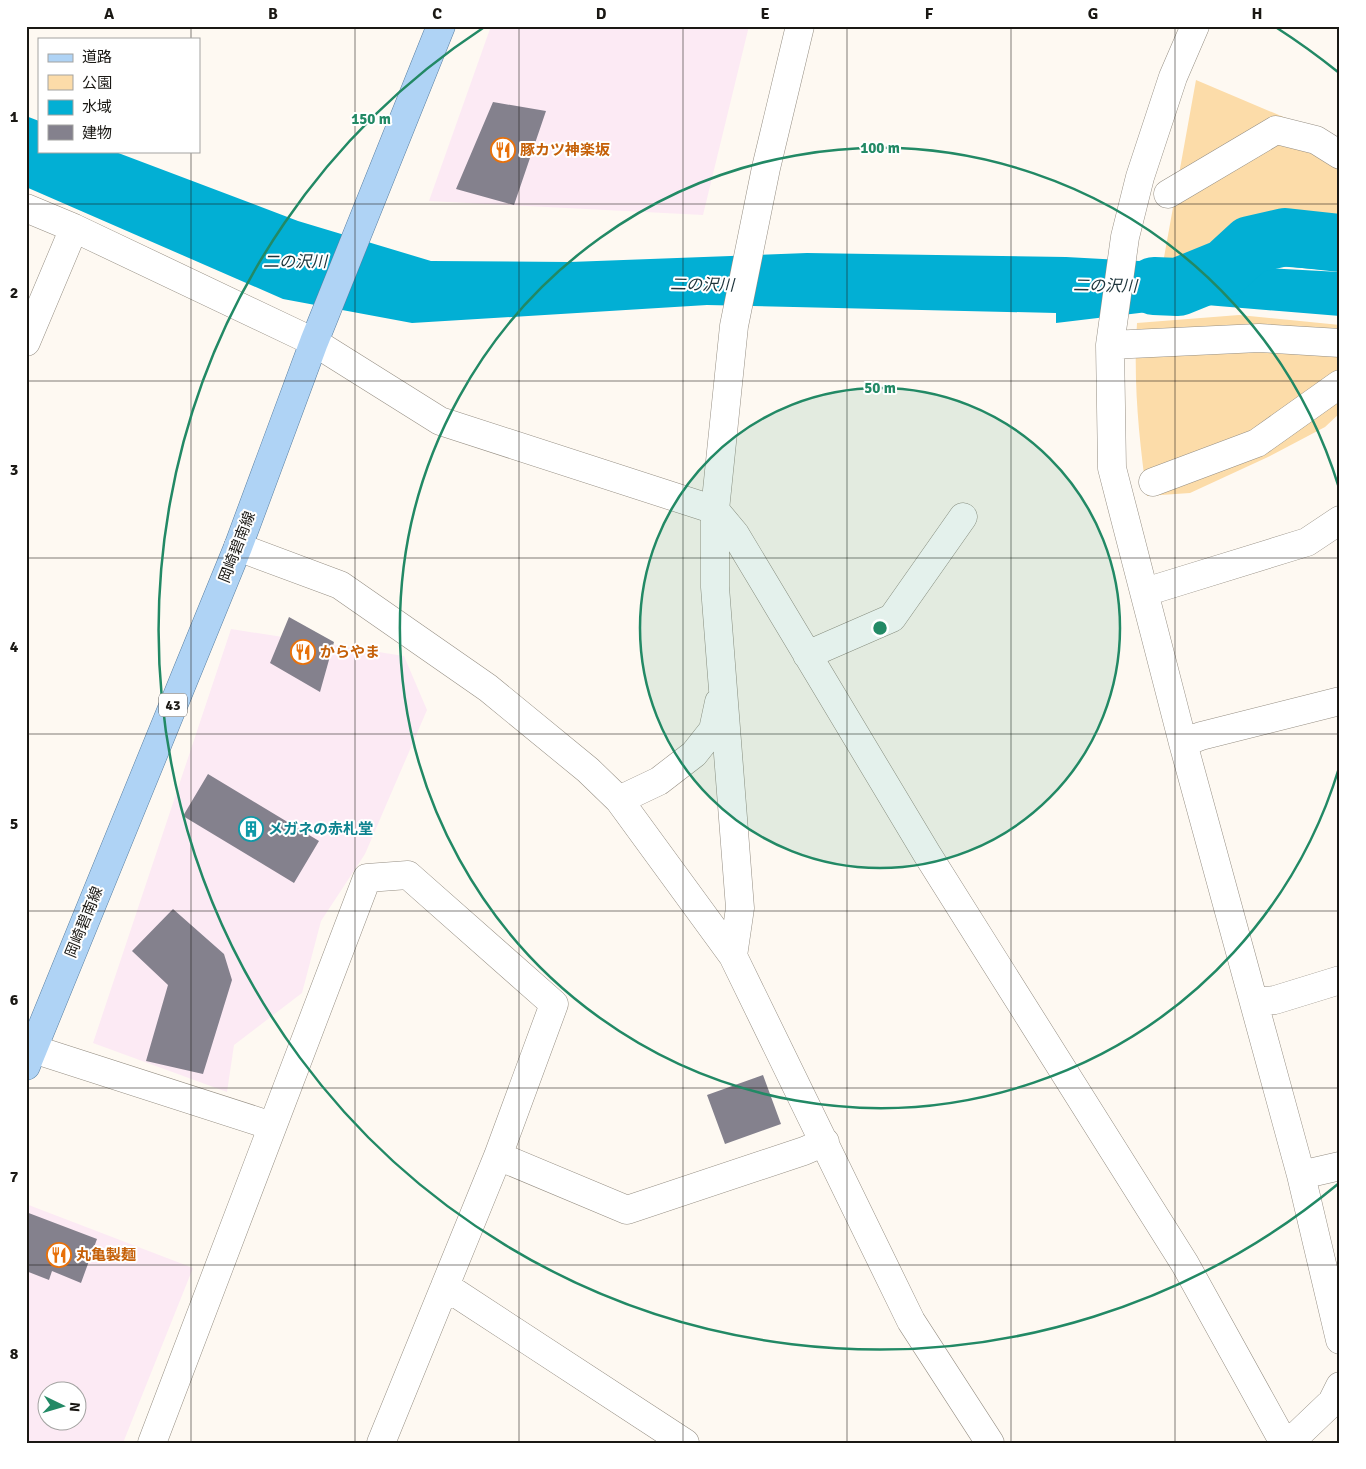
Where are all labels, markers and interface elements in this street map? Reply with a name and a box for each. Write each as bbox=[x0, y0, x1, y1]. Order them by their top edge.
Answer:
text: A bbox=[104, 4, 115, 24]
text: B bbox=[268, 4, 278, 24]
text: C bbox=[432, 4, 442, 24]
text: D bbox=[596, 4, 607, 24]
text: E bbox=[760, 4, 770, 24]
text: F bbox=[925, 4, 934, 24]
text: G bbox=[1088, 4, 1098, 24]
text: H bbox=[1252, 4, 1262, 24]
legend bbox=[38, 38, 200, 152]
text: 道路 bbox=[82, 48, 112, 66]
text: 公園 bbox=[82, 74, 112, 92]
text: 水域 bbox=[82, 98, 112, 116]
text: 1 bbox=[10, 107, 19, 127]
text: 150 m bbox=[351, 110, 391, 128]
text: 建物 bbox=[82, 124, 112, 142]
restaurant icon: 豚カツ神楽坂 bbox=[490, 137, 516, 163]
text: 100 m bbox=[860, 139, 900, 157]
place label: 豚カツ神楽坂 bbox=[520, 141, 610, 159]
water label: 二の沢川 bbox=[263, 252, 329, 272]
water label: 二の沢川 bbox=[670, 274, 736, 296]
water label: 二の沢川 bbox=[1073, 275, 1139, 297]
text: 2 bbox=[10, 283, 18, 303]
text: 50 m bbox=[864, 379, 896, 397]
text: 3 bbox=[10, 460, 18, 480]
street label: 岡崎碧南線 bbox=[215, 509, 259, 585]
centre of rings bbox=[871, 619, 889, 637]
text: 4 bbox=[10, 637, 19, 657]
restaurant icon: からやま bbox=[290, 639, 316, 665]
place label: からやま bbox=[320, 643, 380, 661]
road number: 43 bbox=[159, 694, 187, 716]
text: 5 bbox=[10, 814, 18, 834]
building icon: メガネの赤札堂 bbox=[238, 816, 264, 842]
place label: メガネの赤札堂 bbox=[268, 820, 373, 838]
street label: 岡崎碧南線 bbox=[62, 884, 106, 960]
text: 6 bbox=[10, 990, 19, 1010]
text: 7 bbox=[10, 1167, 19, 1187]
restaurant icon: 丸亀製麺 bbox=[46, 1242, 72, 1268]
place label: 丸亀製麺 bbox=[76, 1246, 136, 1264]
text: 8 bbox=[10, 1344, 19, 1364]
north arrow bbox=[38, 1382, 88, 1432]
text: N bbox=[66, 1401, 83, 1413]

